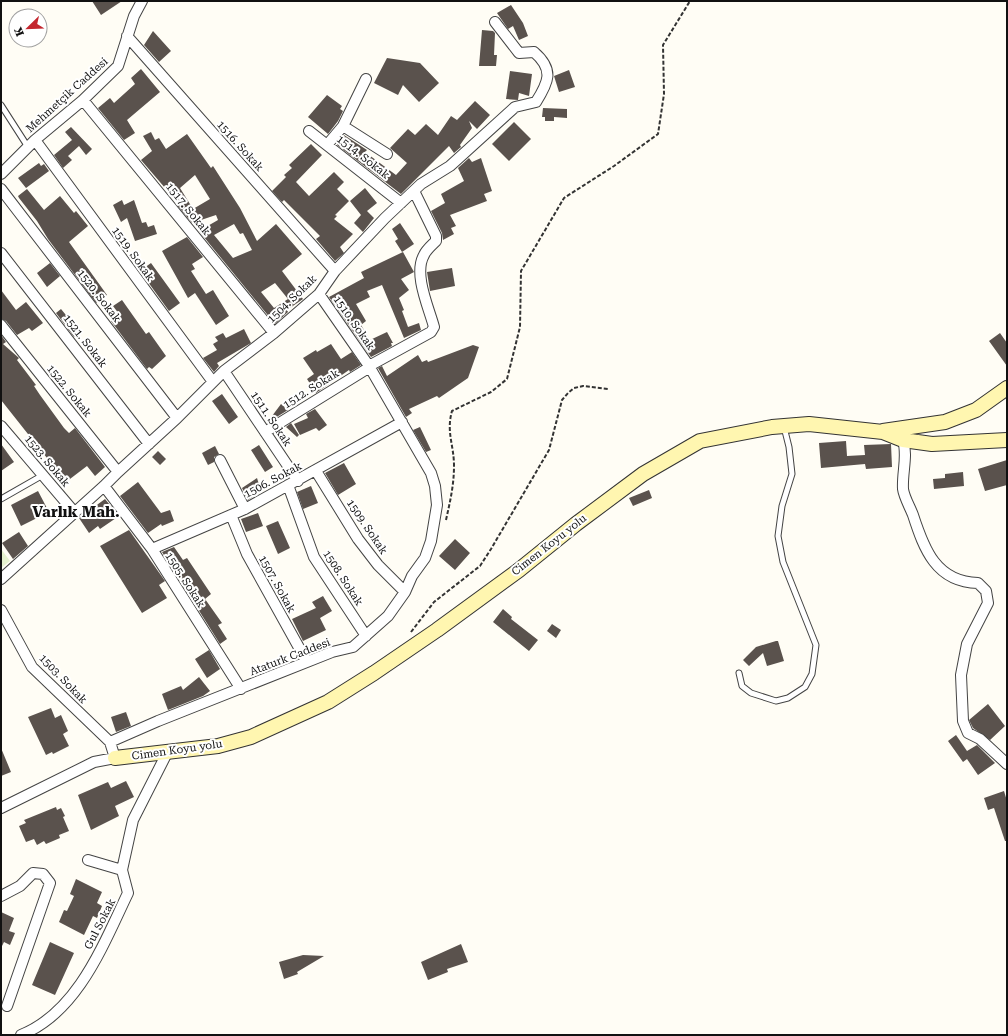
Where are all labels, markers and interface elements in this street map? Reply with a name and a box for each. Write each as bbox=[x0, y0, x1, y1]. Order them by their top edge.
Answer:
north arrow bbox=[8, 8, 48, 48]
text: K bbox=[11, 25, 27, 38]
street label: Mehmetçik Caddesi bbox=[23, 55, 111, 135]
street label: 1516. Sokak bbox=[214, 118, 266, 174]
street label: 1514. Sokak bbox=[334, 132, 392, 182]
street label: 1517. Sokak bbox=[163, 180, 213, 238]
street label: 1519. Sokak bbox=[109, 224, 157, 284]
street label: 1520. Sokak bbox=[74, 267, 124, 325]
street label: 1504. Sokak bbox=[265, 272, 319, 326]
street label: 1510. Sokak bbox=[330, 293, 378, 353]
street label: 1521. Sokak bbox=[60, 312, 110, 370]
street label: 1522. Sokak bbox=[44, 362, 94, 420]
street label: 1512. Sokak bbox=[281, 367, 341, 411]
street label: 1511. Sokak bbox=[248, 389, 294, 449]
street label: 1523. Sokak bbox=[22, 432, 72, 490]
street label: 1506. Sokak bbox=[242, 459, 304, 501]
street label: 1509. Sokak bbox=[344, 497, 390, 557]
district label: Varlık Mah. bbox=[32, 503, 120, 521]
street label: Cimen Koyu yolu bbox=[509, 512, 589, 578]
street label: 1508. Sokak bbox=[320, 548, 366, 608]
street label: 1505. Sokak bbox=[162, 550, 208, 610]
street label: 1507. Sokak bbox=[256, 553, 298, 615]
street label: Ataturk Caddesi bbox=[248, 635, 333, 678]
street label: 1503. Sokak bbox=[36, 652, 90, 706]
street label: Cimen Koyu yolu bbox=[131, 737, 223, 763]
street label: Gul Sokak bbox=[82, 896, 118, 952]

